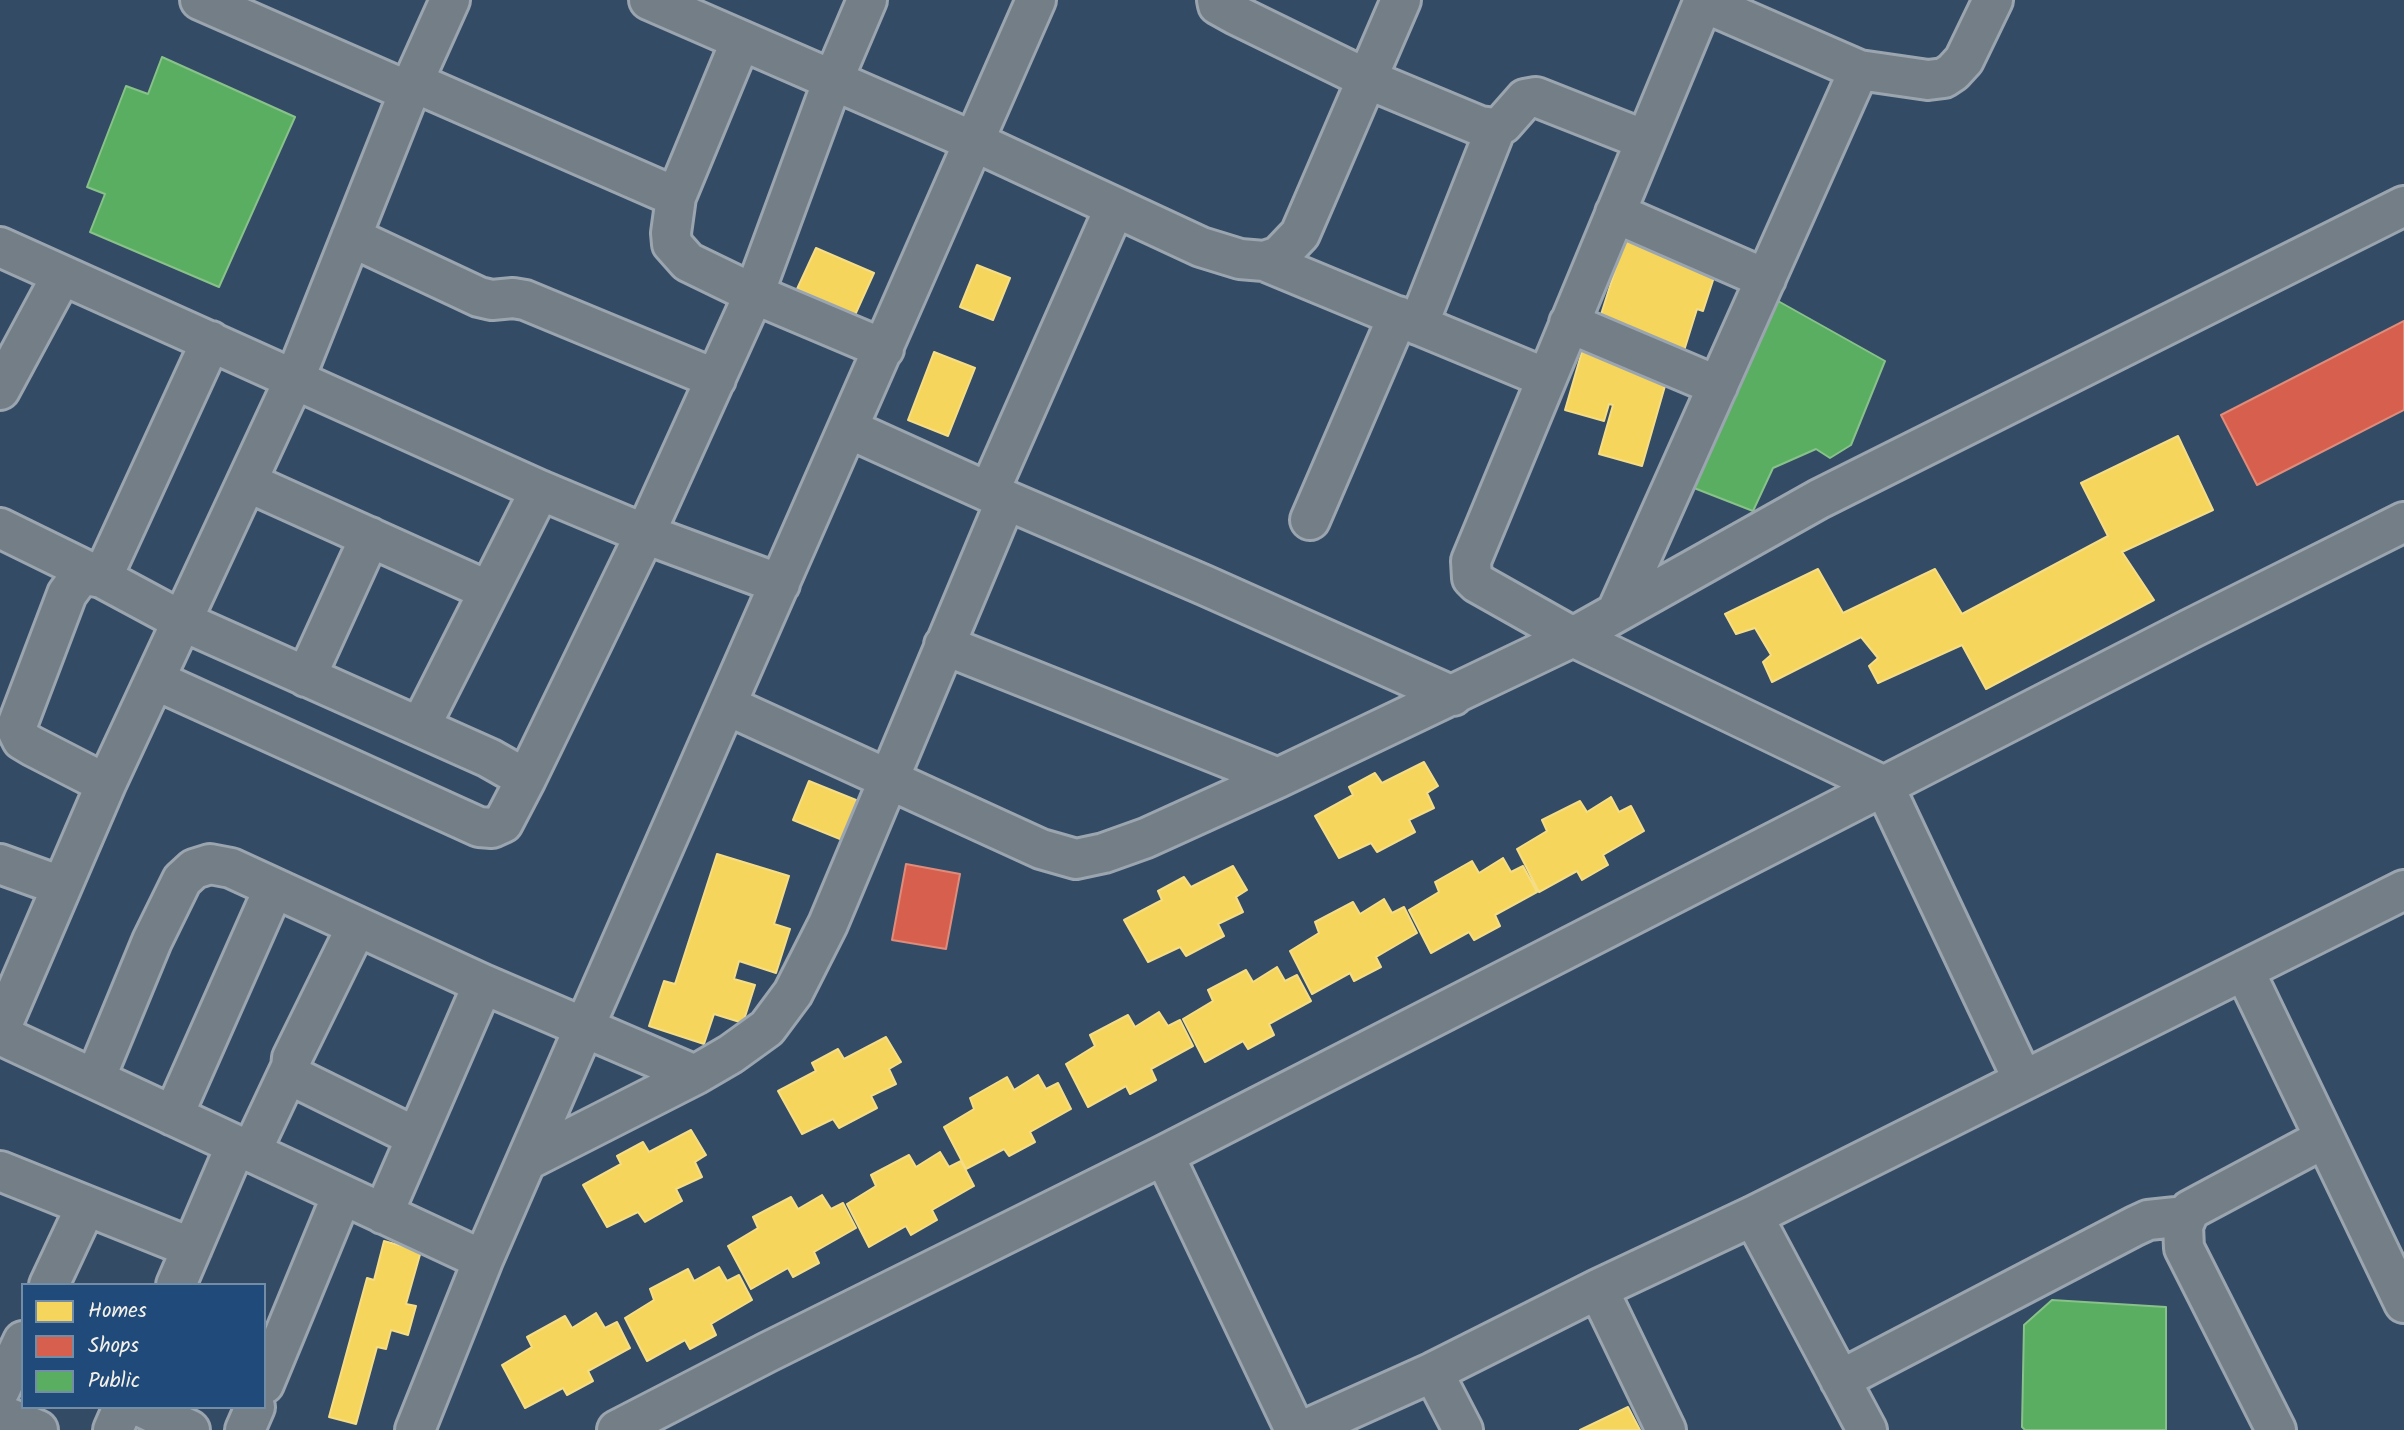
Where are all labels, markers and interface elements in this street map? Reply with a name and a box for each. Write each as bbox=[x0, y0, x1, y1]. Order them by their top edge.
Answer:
legend bbox=[21, 1283, 266, 1409]
text: Homes bbox=[88, 1295, 147, 1328]
text: Shops bbox=[88, 1330, 139, 1363]
text: Public bbox=[88, 1365, 140, 1398]

